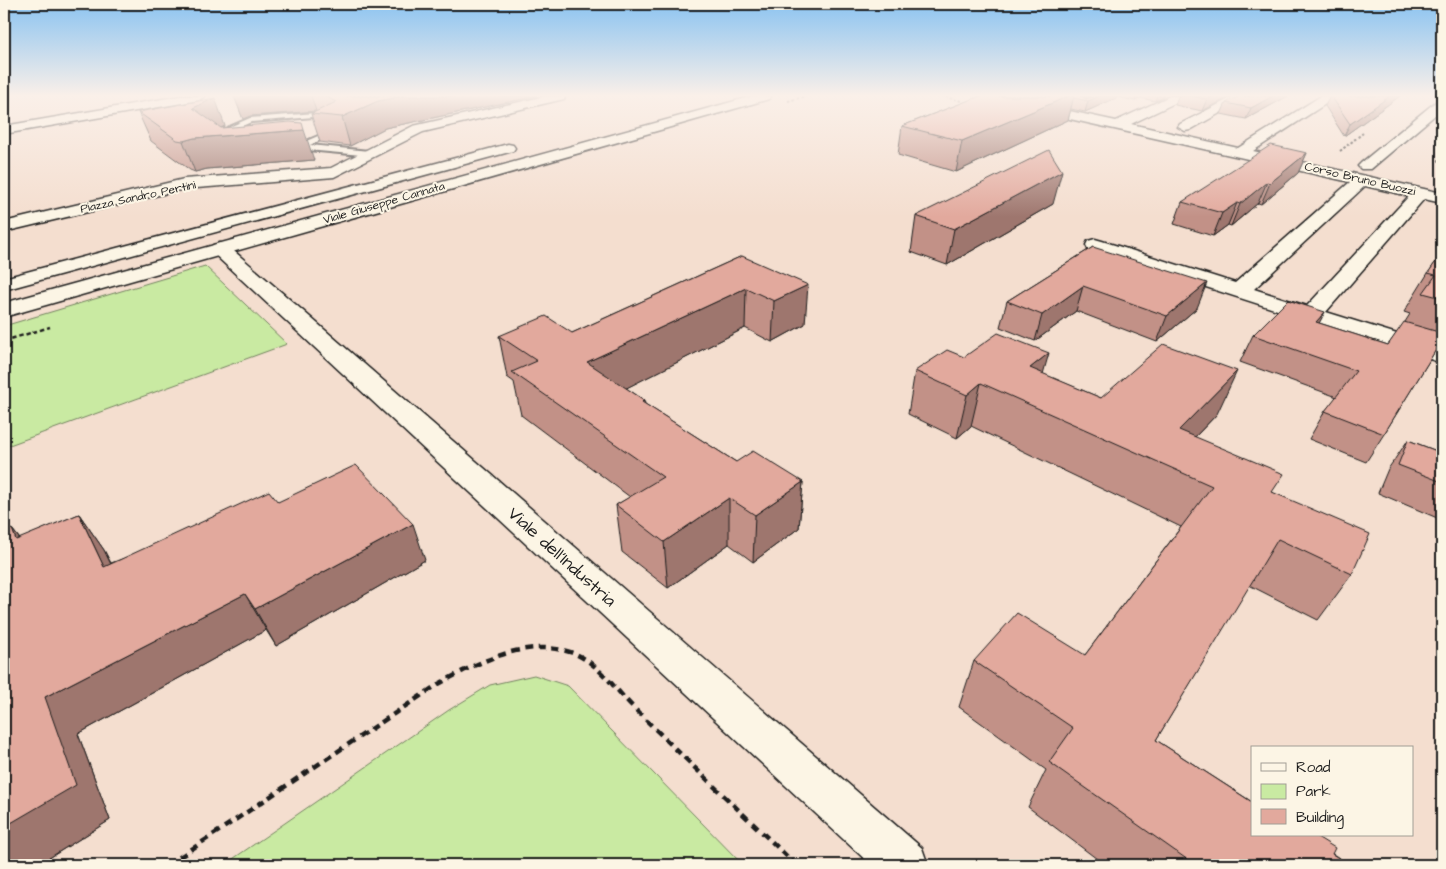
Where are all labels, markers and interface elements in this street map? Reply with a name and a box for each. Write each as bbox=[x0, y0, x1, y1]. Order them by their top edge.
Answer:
street label: Corso Bruno Buozzi bbox=[1303, 158, 1417, 200]
street label: Piazza Sandro Pertini bbox=[79, 176, 198, 218]
street label: Viale Giuseppe Cannata bbox=[321, 178, 447, 228]
street label: Viale dell'Industria bbox=[502, 501, 622, 613]
legend bbox=[1251, 746, 1414, 836]
text: Road bbox=[1296, 757, 1331, 778]
text: Park bbox=[1296, 781, 1331, 802]
text: Building bbox=[1296, 807, 1344, 829]

